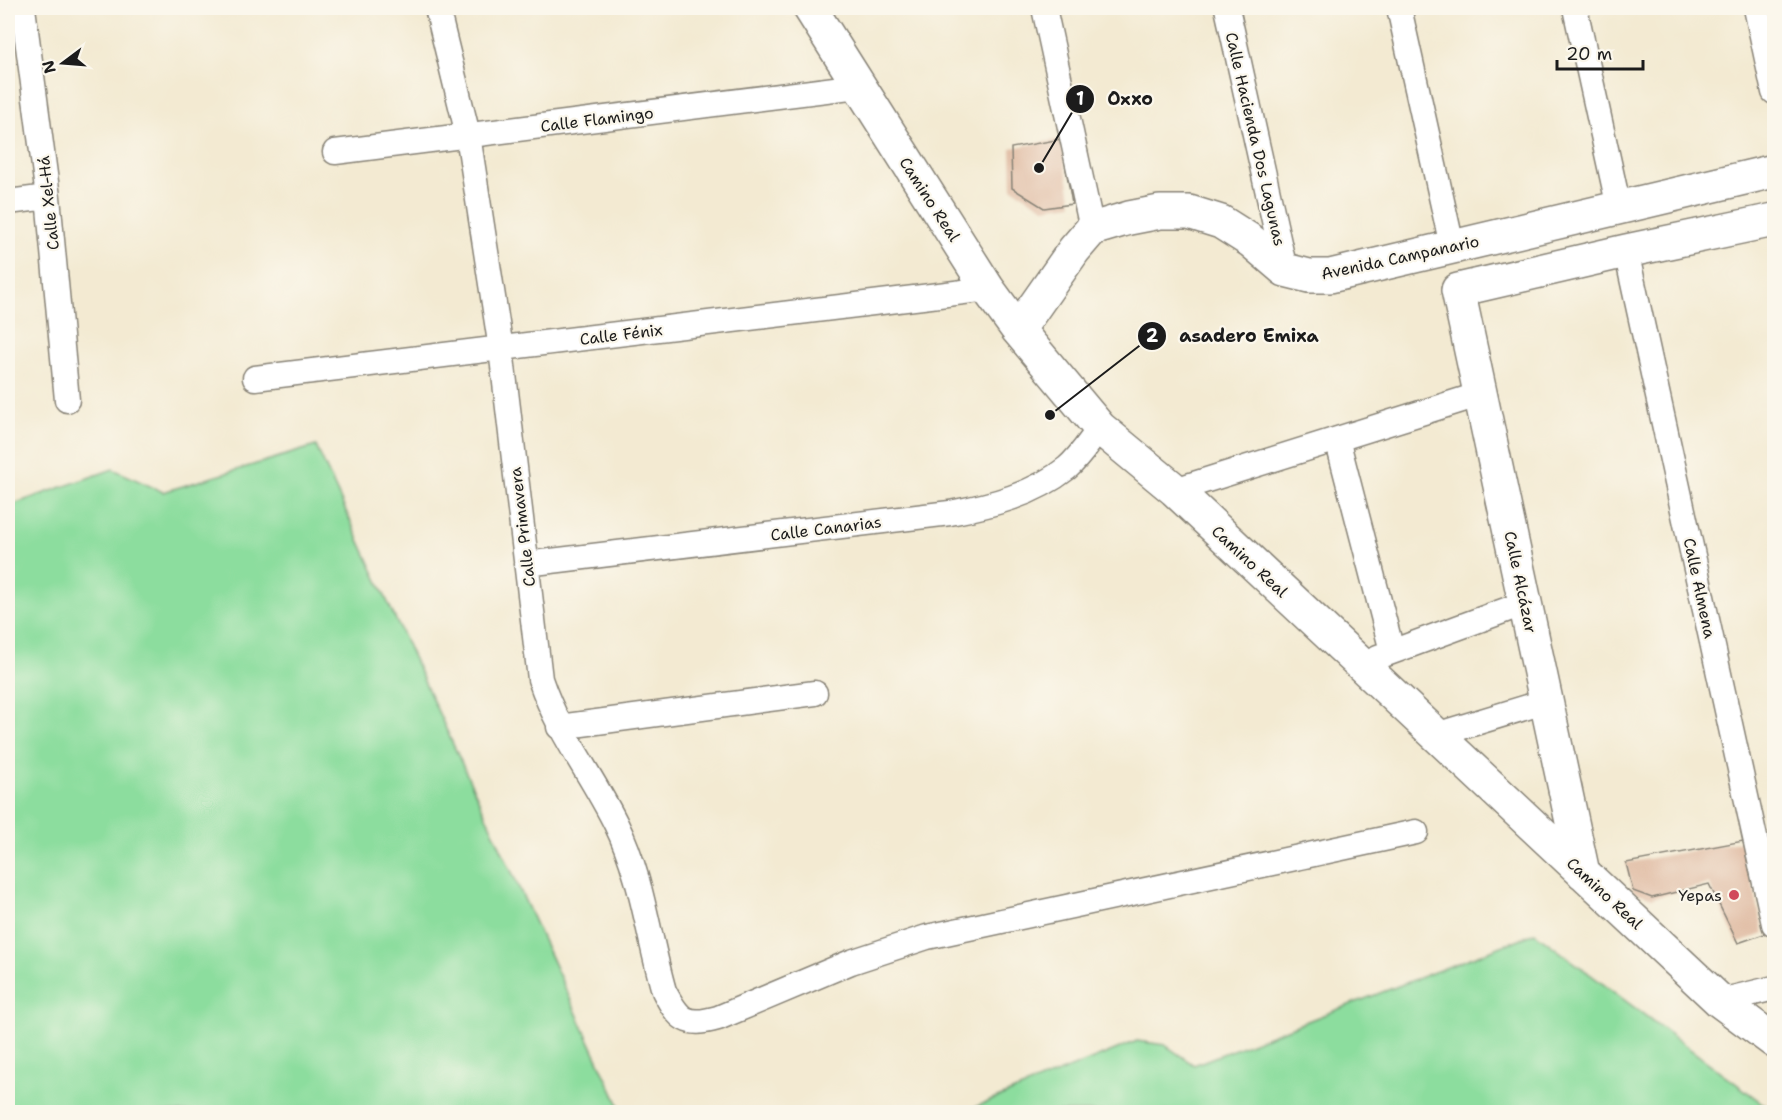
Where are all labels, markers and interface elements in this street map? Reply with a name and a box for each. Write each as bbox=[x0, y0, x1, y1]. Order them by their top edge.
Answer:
street label: Calle Hacienda Dos Lagunas bbox=[1221, 30, 1290, 248]
north arrow bbox=[33, 33, 93, 93]
scale bar bbox=[1557, 33, 1642, 71]
text: 20 m bbox=[1566, 42, 1612, 66]
text: N bbox=[37, 58, 61, 76]
callout: Oxxo bbox=[1065, 81, 1165, 117]
text: 1 bbox=[1076, 87, 1084, 111]
text: Oxxo bbox=[1107, 87, 1153, 111]
street label: Calle Flamingo bbox=[539, 102, 655, 137]
street label: Camino Real bbox=[894, 153, 965, 246]
street label: Calle Xel-Há bbox=[33, 155, 64, 251]
street label: Avenida Campanario bbox=[1319, 230, 1481, 284]
callout: asadero Emixa bbox=[1137, 318, 1331, 354]
street label: Calle Fénix bbox=[579, 319, 664, 350]
text: 2 bbox=[1146, 324, 1159, 348]
text: asadero Emixa bbox=[1179, 324, 1320, 348]
street label: Calle Primavera bbox=[505, 466, 540, 588]
street label: Calle Canarias bbox=[769, 511, 883, 546]
street label: Camino Real bbox=[1207, 521, 1292, 602]
street label: Calle Alcázar bbox=[1499, 529, 1542, 635]
street label: Calle Almena bbox=[1679, 536, 1720, 640]
street label: Camino Real bbox=[1562, 853, 1647, 934]
place label: Yepas bbox=[1678, 885, 1722, 906]
marker: Yepas bbox=[1727, 888, 1741, 902]

